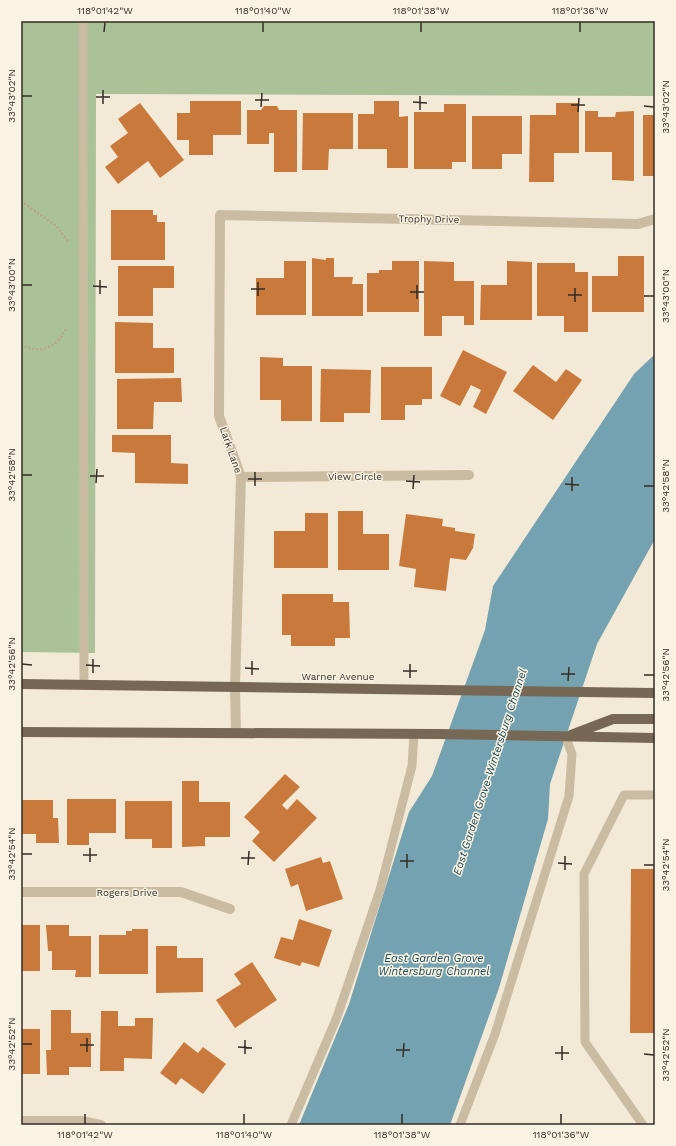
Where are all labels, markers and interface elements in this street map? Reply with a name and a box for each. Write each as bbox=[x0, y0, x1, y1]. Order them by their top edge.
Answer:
text: 118°01'42"W bbox=[77, 5, 133, 16]
text: 118°01'40"W bbox=[235, 5, 291, 16]
text: 118°01'38"W bbox=[393, 5, 450, 16]
text: 118°01'36"W bbox=[552, 5, 609, 16]
text: 33°43'02"N bbox=[6, 69, 17, 123]
text: 33°43'02"N bbox=[660, 80, 671, 134]
street label: Trophy Drive bbox=[399, 213, 460, 225]
text: 33°43'00"N bbox=[6, 258, 17, 312]
text: 33°43'00"N bbox=[660, 269, 671, 323]
street label: Lark Lane bbox=[218, 425, 244, 475]
text: 33°42'58"N bbox=[6, 448, 17, 502]
text: 33°42'58"N bbox=[660, 459, 671, 513]
street label: View Circle bbox=[328, 471, 382, 482]
text: 33°42'56"N bbox=[6, 637, 17, 691]
text: 33°42'56"N bbox=[660, 648, 671, 702]
water label: East Garden Grove-Wintersburg Channel bbox=[450, 667, 530, 877]
street label: Warner Avenue bbox=[301, 671, 375, 682]
text: 33°42'54"N bbox=[6, 827, 17, 881]
text: 33°42'54"N bbox=[660, 838, 671, 892]
street label: Rogers Drive bbox=[97, 887, 158, 898]
water label: East Garden Grove Wintersburg Channel bbox=[378, 952, 490, 978]
text: 33°42'52"N bbox=[6, 1017, 17, 1071]
text: 33°42'52"N bbox=[660, 1028, 671, 1082]
text: 118°01'42"W bbox=[57, 1129, 113, 1140]
text: 118°01'40"W bbox=[216, 1129, 272, 1140]
text: 118°01'38"W bbox=[374, 1129, 431, 1140]
text: 118°01'36"W bbox=[533, 1129, 590, 1140]

